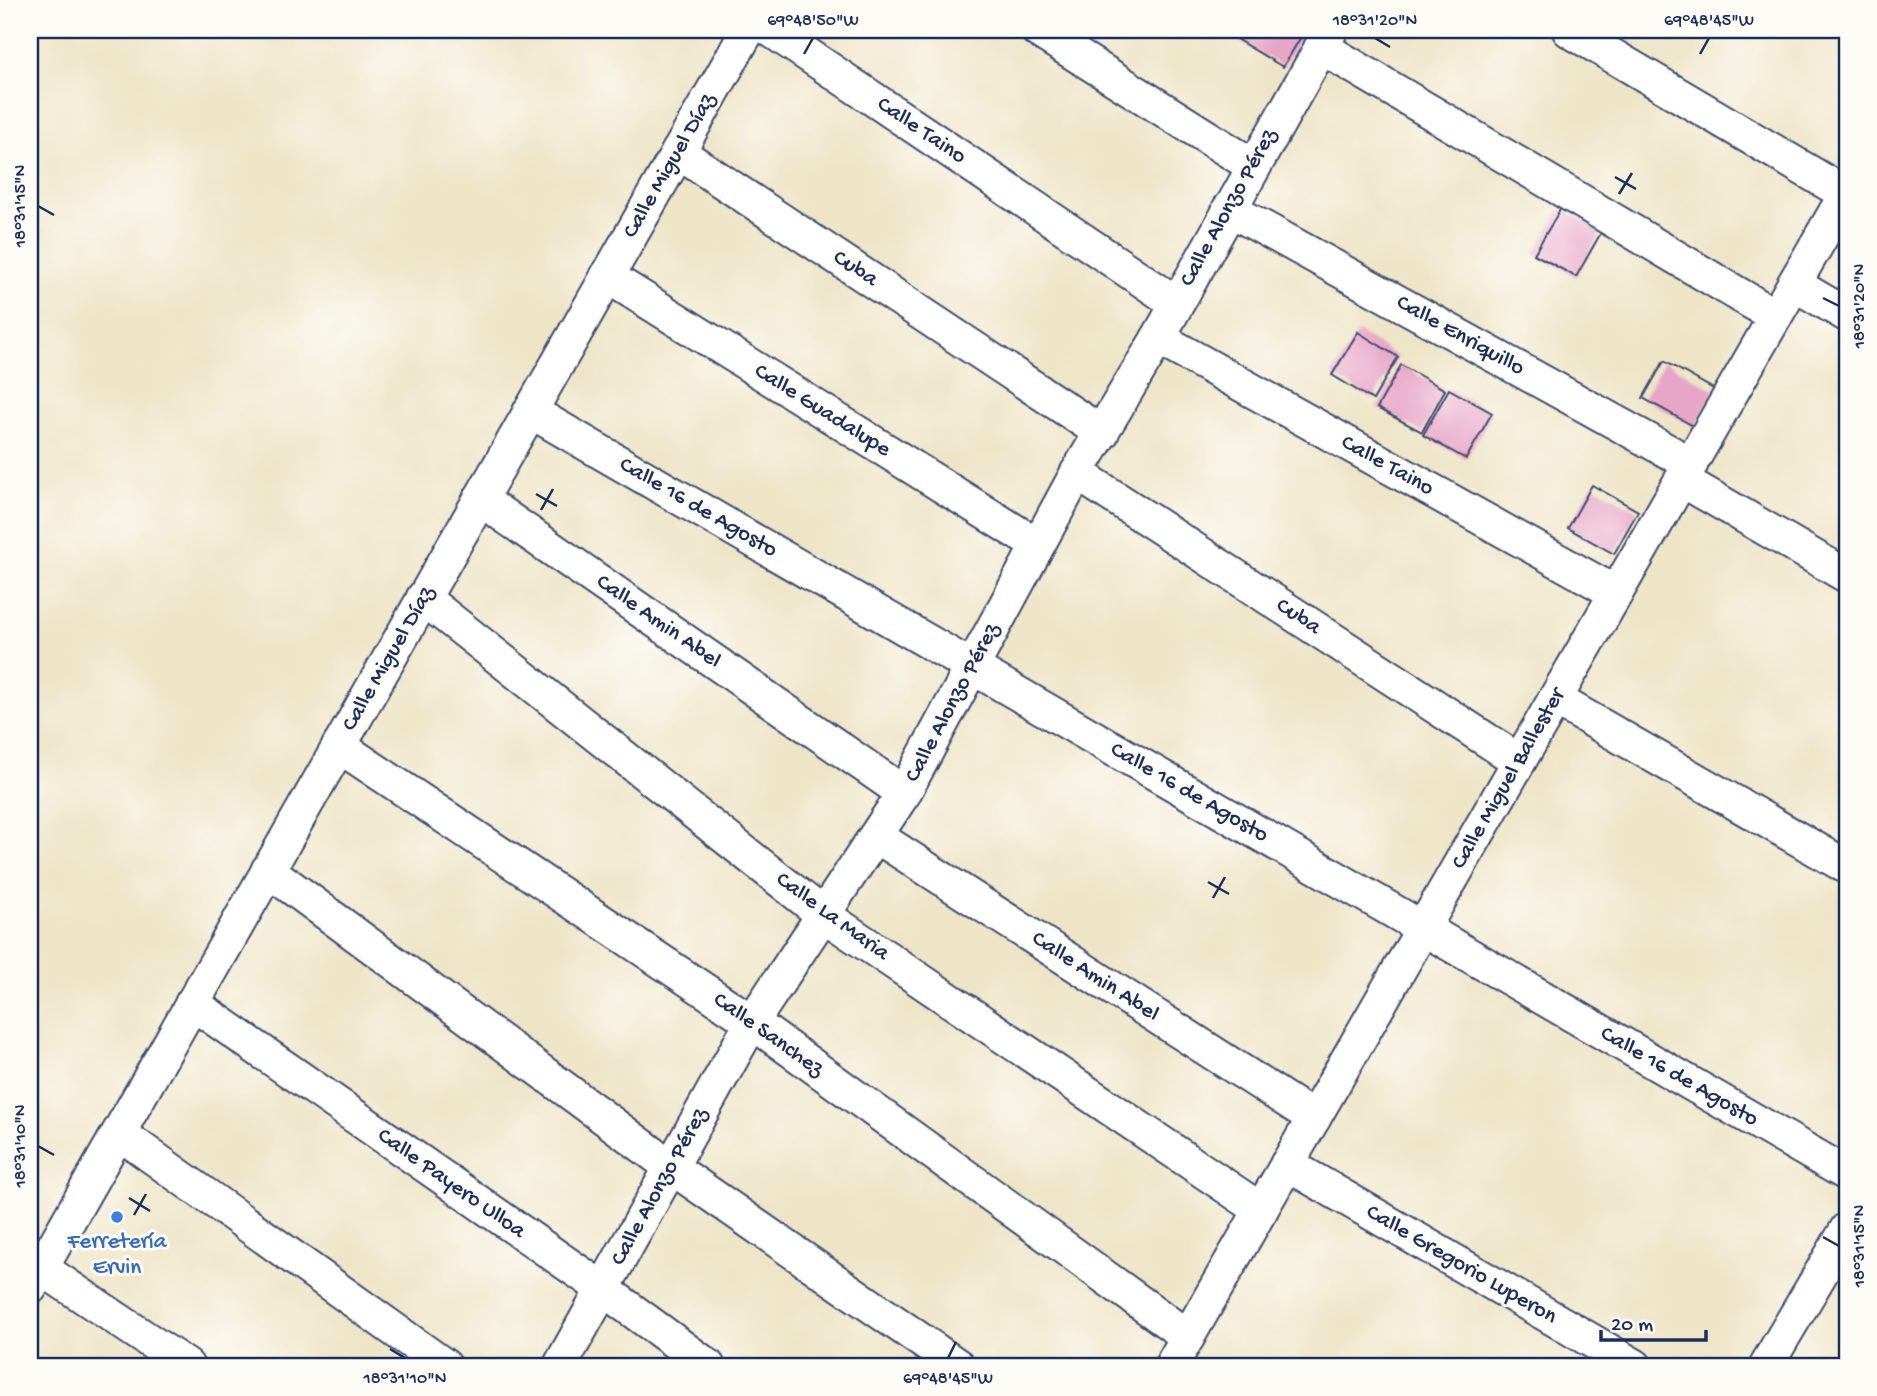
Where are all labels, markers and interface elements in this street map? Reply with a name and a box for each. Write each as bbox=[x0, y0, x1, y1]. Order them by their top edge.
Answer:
text: 69°48'50"W bbox=[767, 11, 859, 32]
text: 18°31'20"N bbox=[1332, 11, 1417, 32]
text: 69°48'45"W bbox=[1664, 11, 1754, 32]
street label: Calle Miguel Díaz bbox=[618, 88, 723, 243]
street label: Calle Taino bbox=[871, 91, 971, 171]
street label: Calle Alonzo Pérez bbox=[1174, 124, 1284, 292]
text: 18°31'15"N bbox=[11, 165, 32, 248]
street label: Cuba bbox=[827, 245, 884, 294]
text: 18°31'20"N bbox=[1850, 264, 1871, 349]
street label: Calle Enriquillo bbox=[1391, 290, 1529, 382]
street label: Calle Guadalupe bbox=[749, 358, 896, 464]
street label: Calle Taino bbox=[1336, 429, 1438, 503]
street label: Calle 16 de Agosto bbox=[614, 452, 782, 564]
street label: Calle Amin Abel bbox=[590, 569, 726, 675]
street label: Calle Miguel Díaz bbox=[337, 581, 442, 736]
street label: Cuba bbox=[1270, 593, 1327, 642]
street label: Calle Alonzo Pérez bbox=[900, 618, 1007, 787]
street label: Calle Miguel Ballester bbox=[1446, 682, 1573, 874]
street label: Calle 16 de Agosto bbox=[1105, 737, 1273, 849]
street label: Calle La Maria bbox=[770, 867, 895, 968]
street label: Calle Amin Abel bbox=[1026, 926, 1164, 1028]
street label: Calle Sanchez bbox=[707, 987, 829, 1084]
street label: Calle 16 de Agosto bbox=[1595, 1021, 1763, 1133]
street label: Calle Alonzo Pérez bbox=[605, 1103, 715, 1271]
text: 18°31'10"N bbox=[11, 1104, 32, 1189]
street label: Calle Payero Ulloa bbox=[372, 1123, 531, 1246]
street label: Calle Gregorio Luperon bbox=[1361, 1199, 1561, 1331]
text: 18°31'15"N bbox=[1850, 1205, 1871, 1288]
marker: Ferretería Ervin bbox=[109, 1209, 125, 1225]
place label: Ferretería Ervin bbox=[67, 1229, 168, 1282]
scale bar bbox=[1601, 1298, 1706, 1342]
text: 20 m bbox=[1611, 1314, 1653, 1339]
text: 18°31'10"N bbox=[362, 1369, 447, 1390]
text: 69°48'45"W bbox=[903, 1369, 993, 1390]

